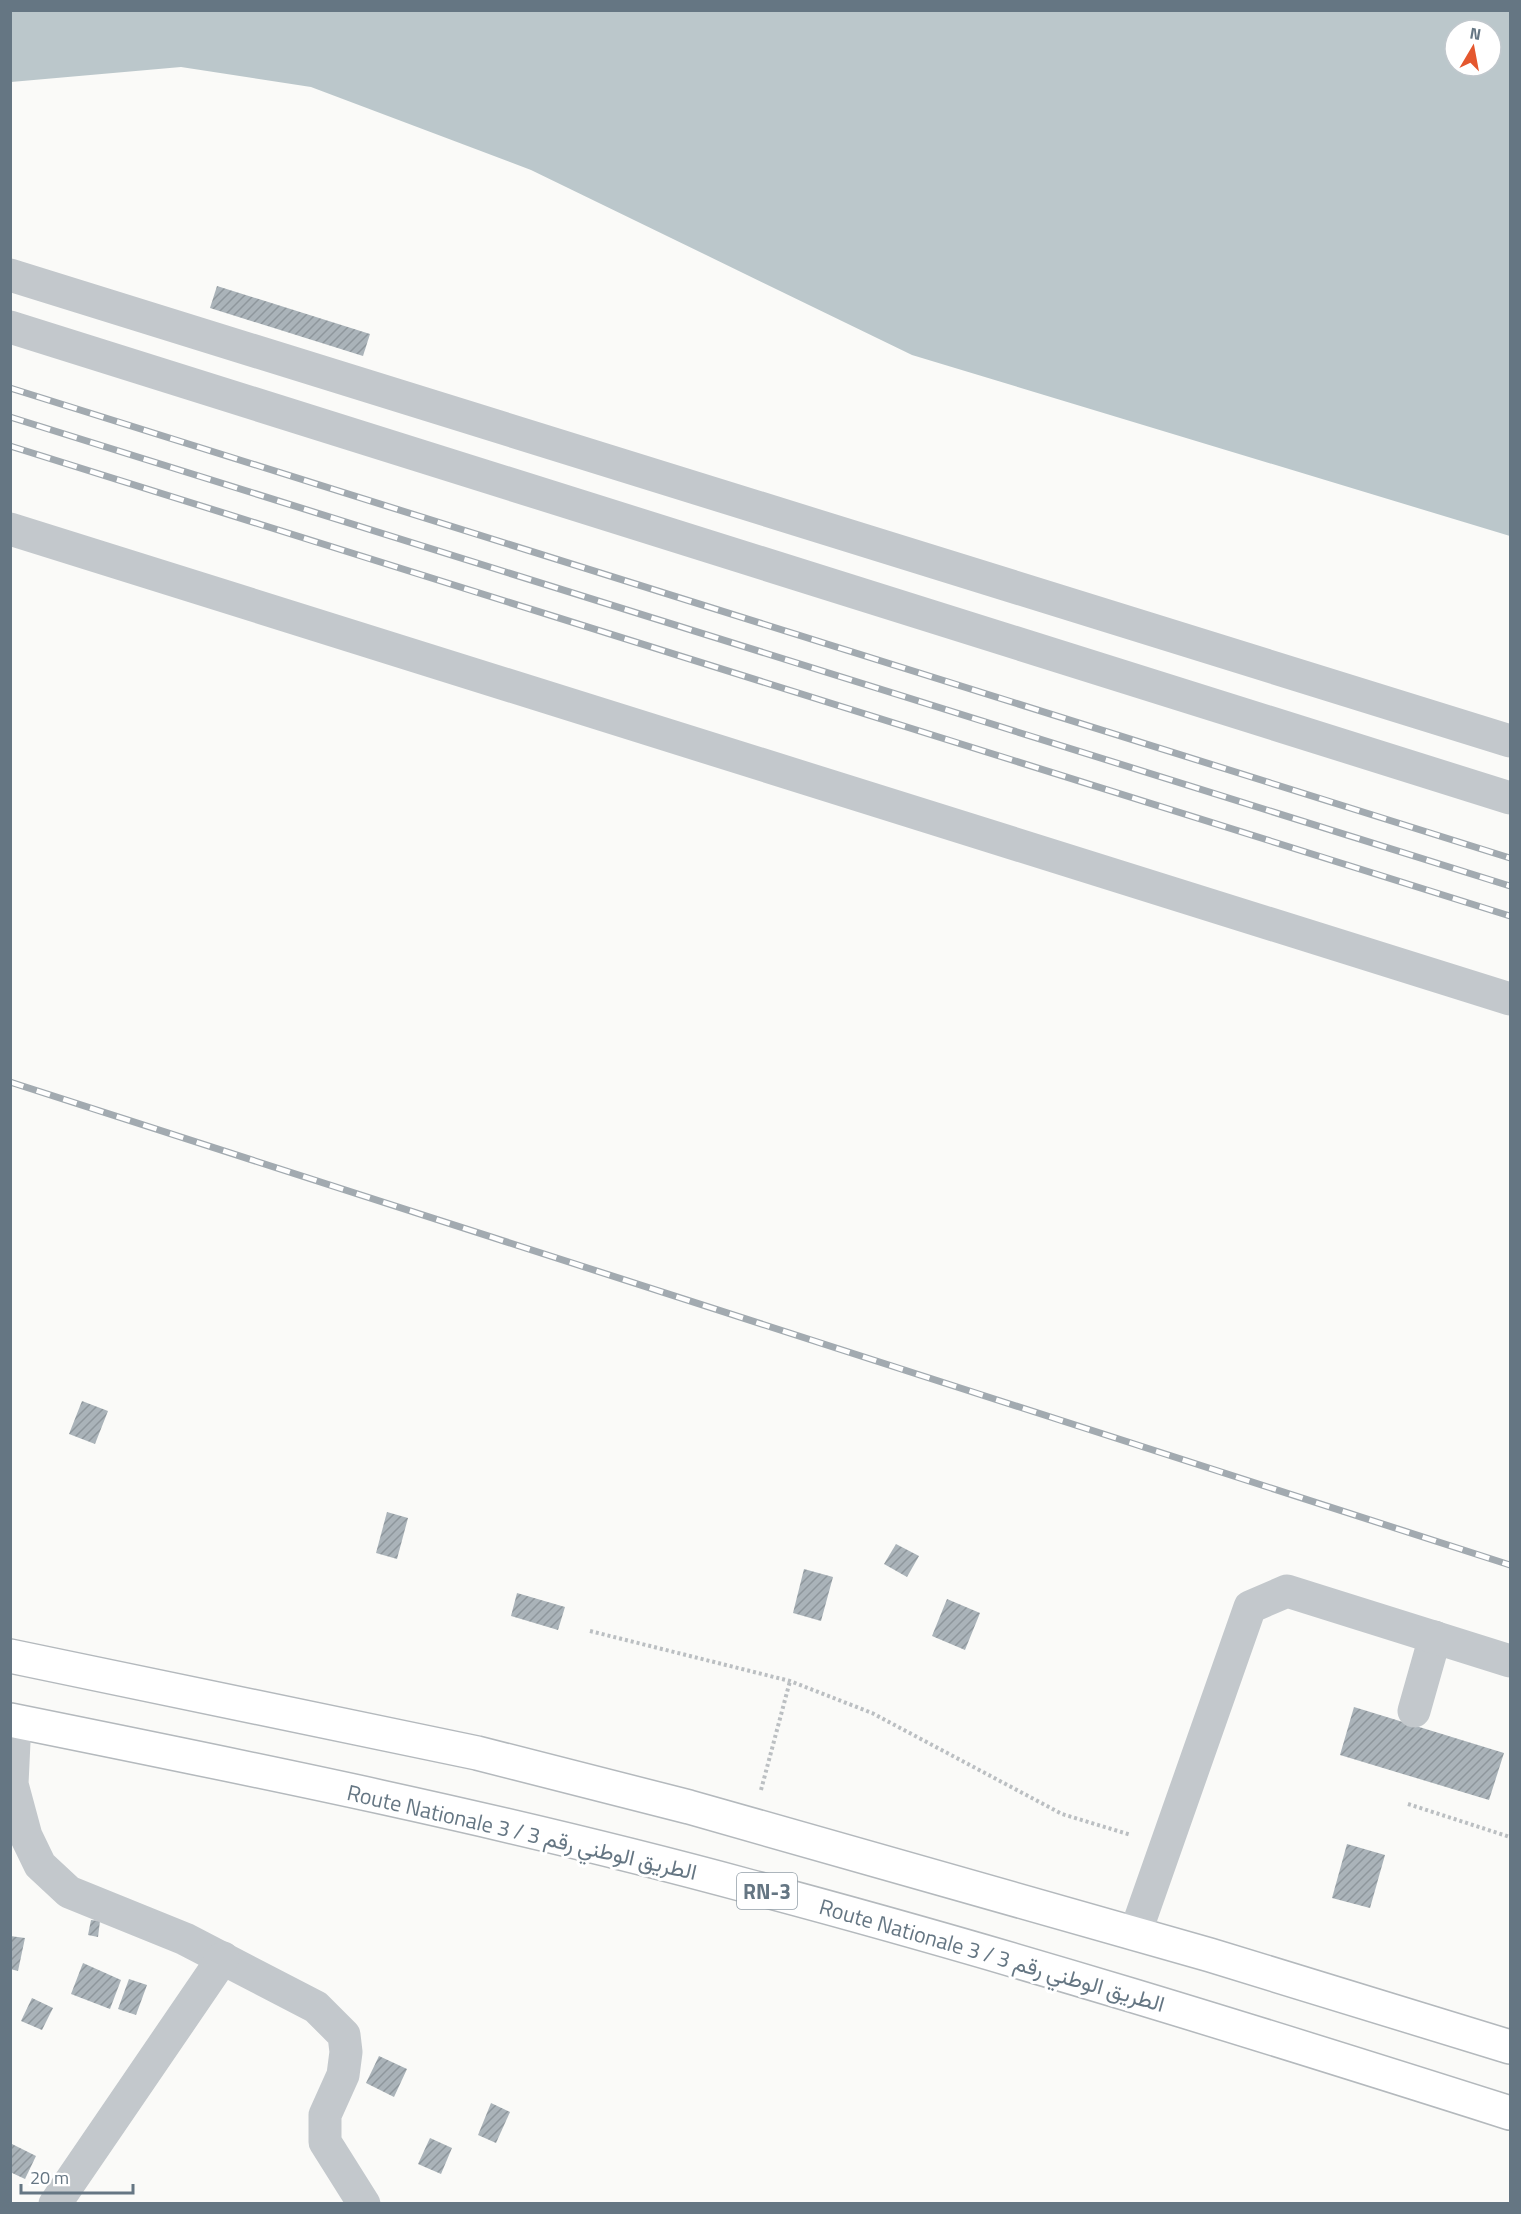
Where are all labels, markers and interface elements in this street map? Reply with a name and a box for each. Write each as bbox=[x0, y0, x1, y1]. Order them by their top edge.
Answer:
north arrow bbox=[1443, 18, 1503, 78]
text: N bbox=[1468, 20, 1483, 46]
street label: Route Nationale 3 / الطريق الوطني رقم 3 bbox=[343, 1775, 700, 1891]
road number: RN-3 bbox=[737, 1873, 797, 1909]
street label: Route Nationale 3 / الطريق الوطني رقم 3 bbox=[815, 1889, 1169, 2023]
scale bar bbox=[21, 2157, 134, 2195]
text: 20 m bbox=[30, 2164, 69, 2191]

